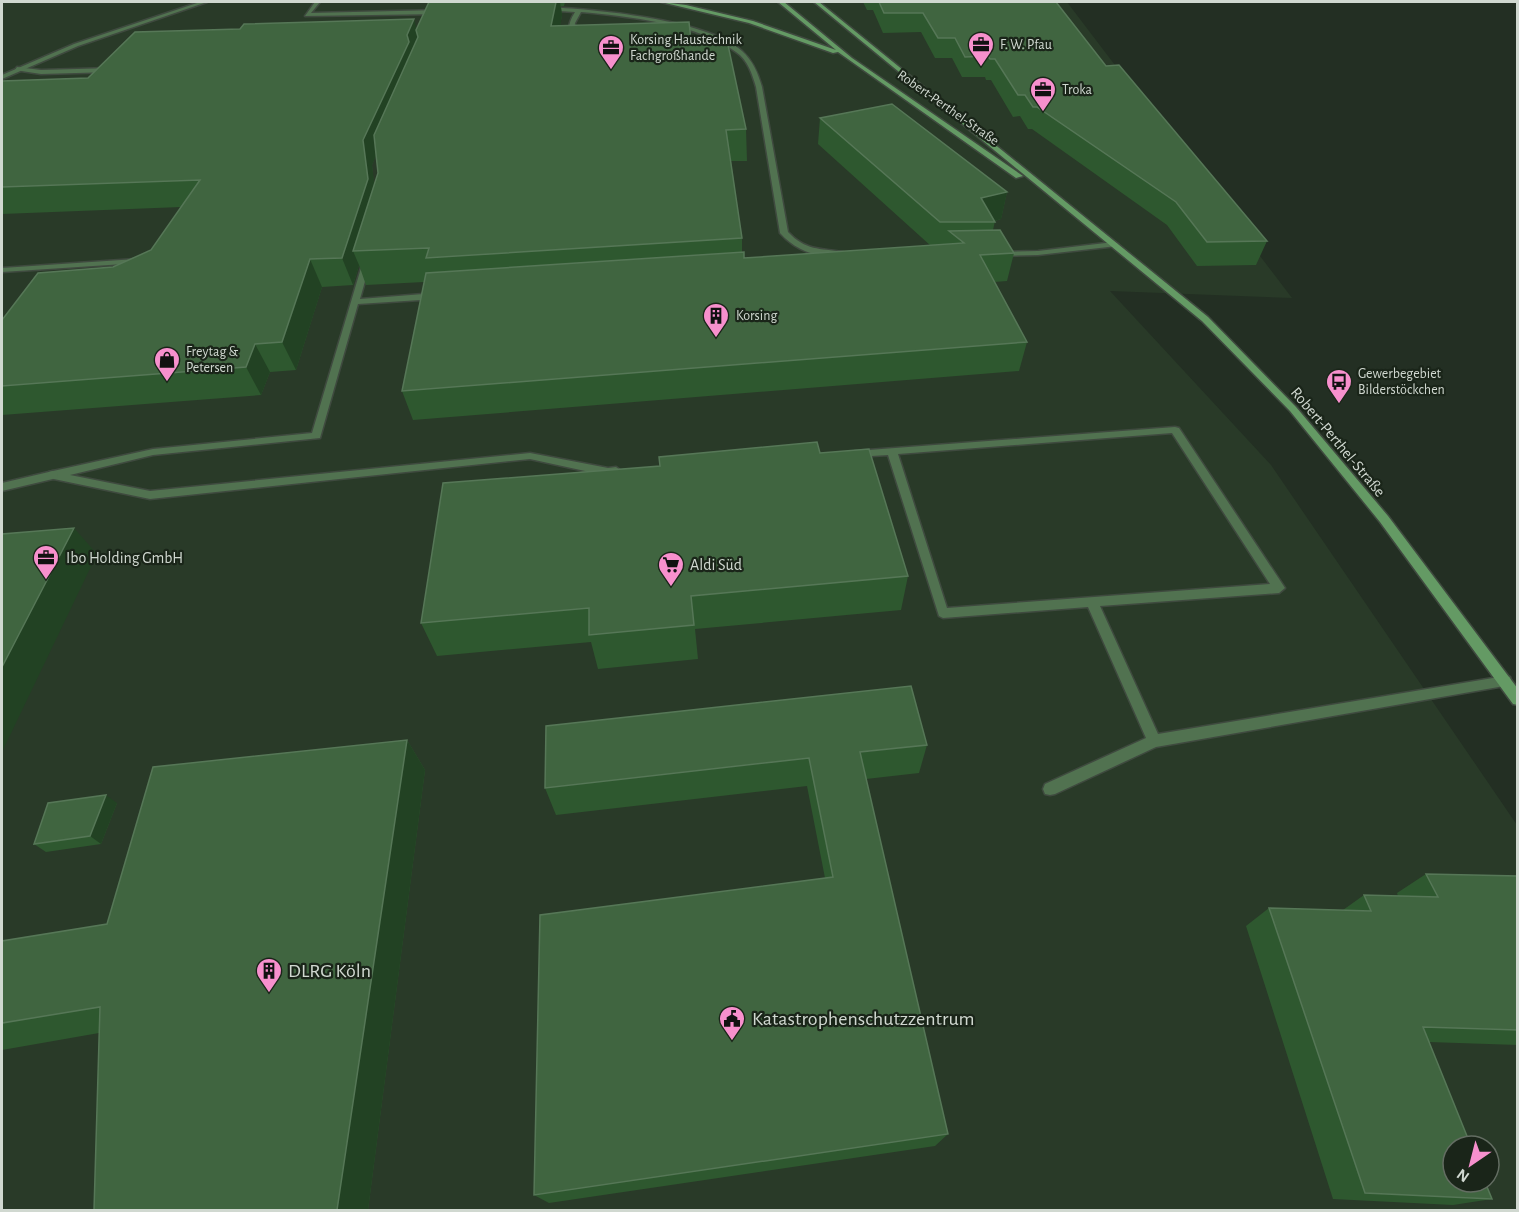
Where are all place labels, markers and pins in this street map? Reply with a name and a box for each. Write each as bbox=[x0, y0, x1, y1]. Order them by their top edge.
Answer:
office icon: F. W. Pfau bbox=[966, 30, 996, 68]
office icon: Korsing Haustechnik Fachgroßhande bbox=[596, 33, 626, 71]
place label: Korsing Haustechnik Fachgroßhande bbox=[630, 33, 742, 63]
place label: F. W. Pfau bbox=[1000, 38, 1052, 52]
office icon: Troka bbox=[1028, 75, 1058, 113]
place label: Troka bbox=[1062, 83, 1092, 97]
building icon: Korsing bbox=[701, 301, 731, 339]
place label: Korsing bbox=[736, 309, 777, 323]
shop icon: Freytag & Petersen bbox=[152, 345, 182, 383]
place label: Freytag & Petersen bbox=[186, 345, 239, 375]
bus stop icon: Gewerbegebiet Bilderstöckchen bbox=[1324, 367, 1354, 405]
place label: Gewerbegebiet Bilderstöckchen bbox=[1358, 367, 1445, 397]
office icon: Ibo Holding GmbH bbox=[31, 543, 61, 581]
place label: Ibo Holding GmbH bbox=[66, 550, 183, 566]
supermarket icon: Aldi Süd bbox=[656, 550, 686, 588]
place label: Aldi Süd bbox=[690, 557, 742, 573]
building icon: DLRG Köln bbox=[254, 956, 284, 994]
place label: DLRG Köln bbox=[288, 961, 371, 981]
public building icon: Katastrophenschutzzentrum bbox=[717, 1004, 747, 1042]
place label: Katastrophenschutzzentrum bbox=[752, 1009, 974, 1029]

